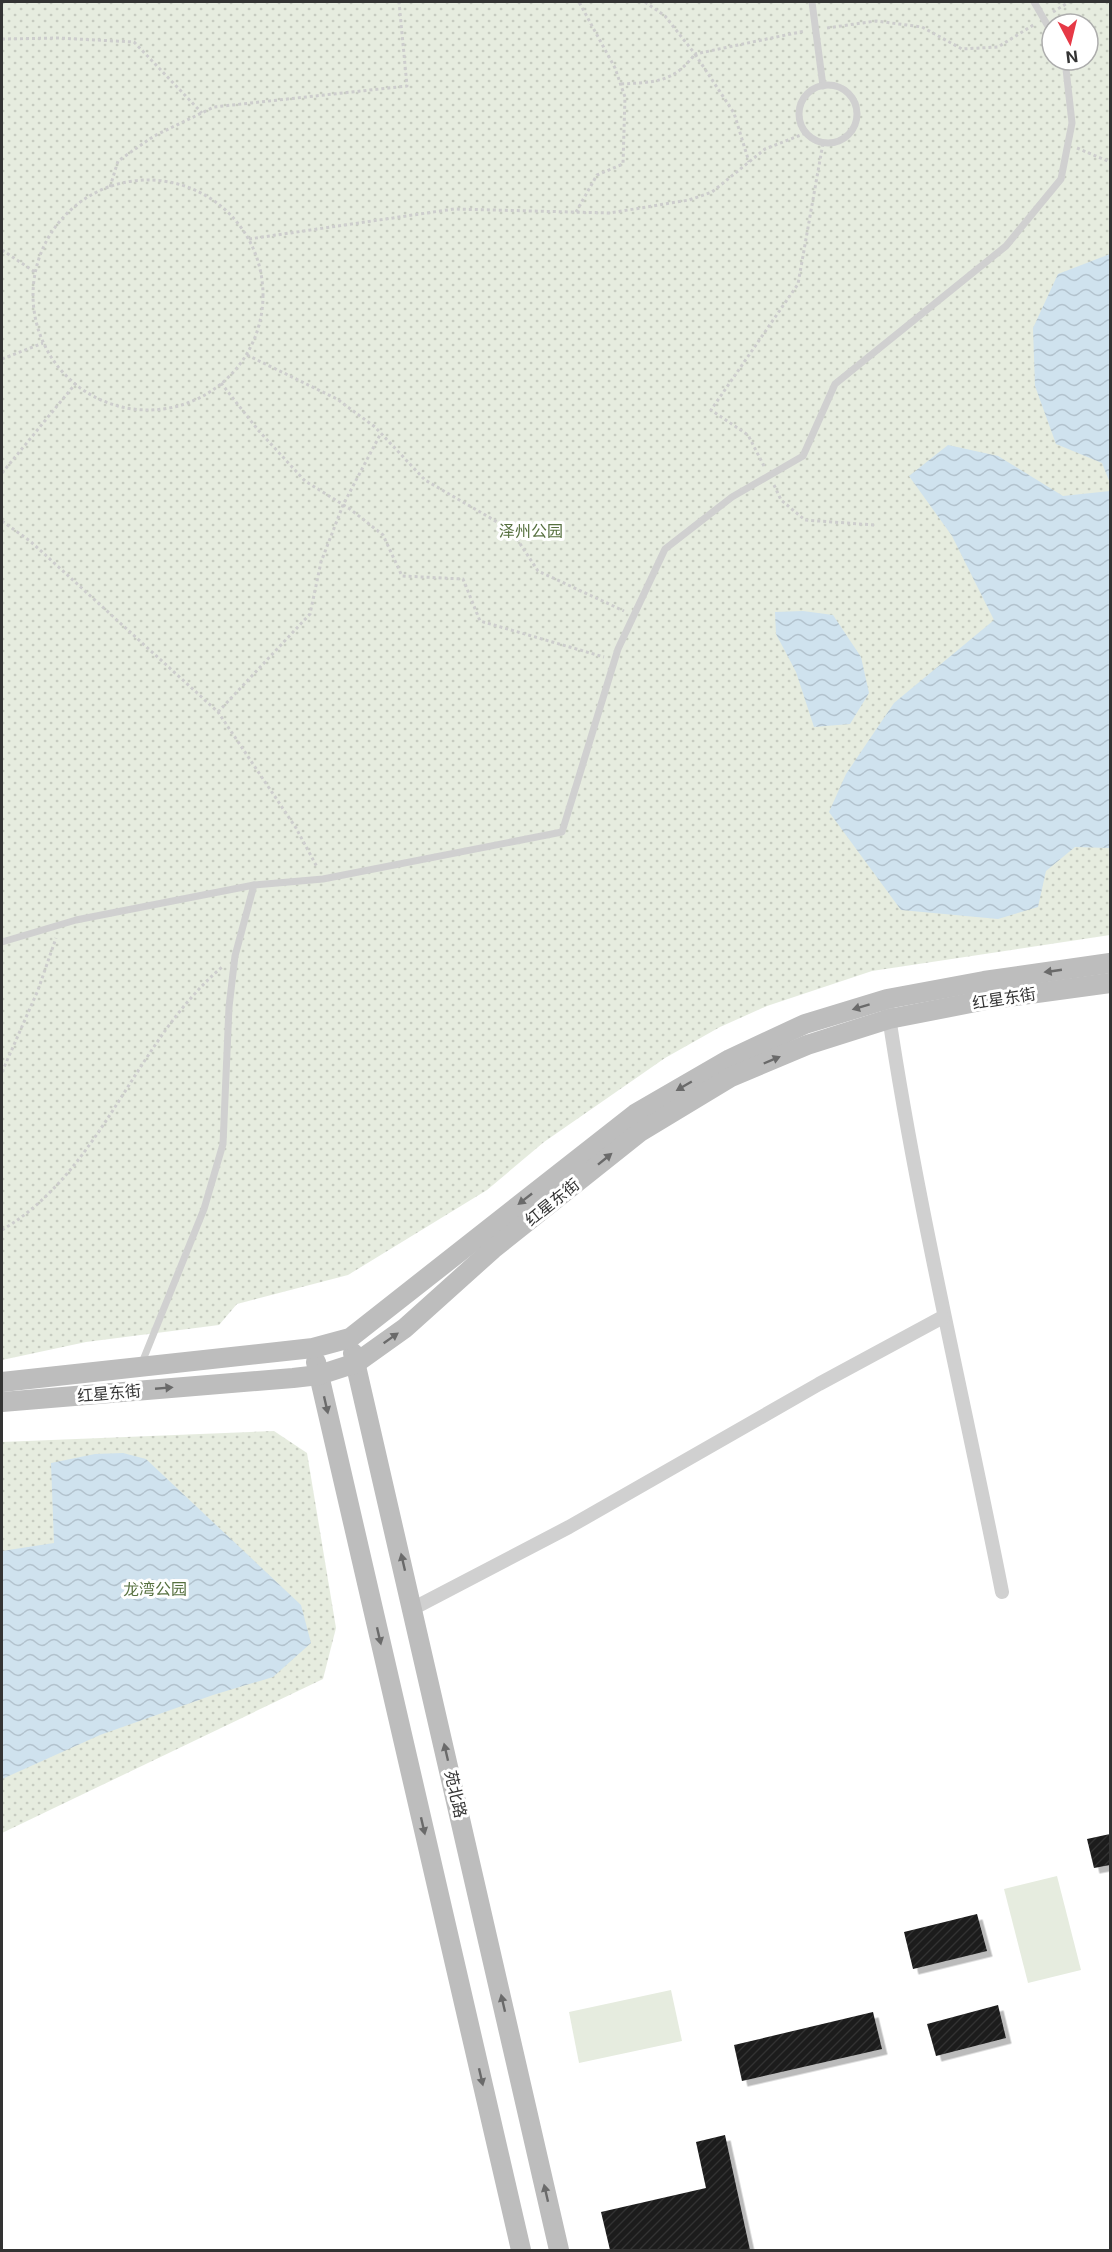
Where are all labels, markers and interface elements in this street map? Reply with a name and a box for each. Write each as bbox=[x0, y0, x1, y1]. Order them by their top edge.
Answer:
north arrow bbox=[1040, 12, 1100, 72]
text: N bbox=[1065, 46, 1079, 68]
park label: 泽州公园 bbox=[499, 521, 563, 541]
one-way arrow bbox=[1043, 967, 1062, 976]
street label: 红星东街 bbox=[971, 983, 1037, 1013]
one-way arrow bbox=[852, 1003, 870, 1012]
one-way arrow bbox=[763, 1055, 781, 1065]
one-way arrow bbox=[675, 1081, 692, 1091]
one-way arrow bbox=[597, 1153, 613, 1166]
street label: 红星东街 bbox=[521, 1174, 583, 1230]
one-way arrow bbox=[518, 1193, 533, 1205]
one-way arrow bbox=[383, 1333, 399, 1344]
street label: 红星东街 bbox=[76, 1380, 142, 1406]
one-way arrow bbox=[155, 1383, 174, 1393]
one-way arrow bbox=[322, 1396, 332, 1414]
one-way arrow bbox=[397, 1552, 407, 1571]
park label: 龙湾公园 bbox=[123, 1579, 187, 1599]
one-way arrow bbox=[375, 1626, 385, 1645]
one-way arrow bbox=[441, 1742, 450, 1761]
street label: 苑北路 bbox=[441, 1768, 471, 1820]
one-way arrow bbox=[419, 1817, 428, 1836]
one-way arrow bbox=[498, 1994, 508, 2013]
one-way arrow bbox=[477, 2068, 486, 2087]
one-way arrow bbox=[541, 2184, 551, 2203]

